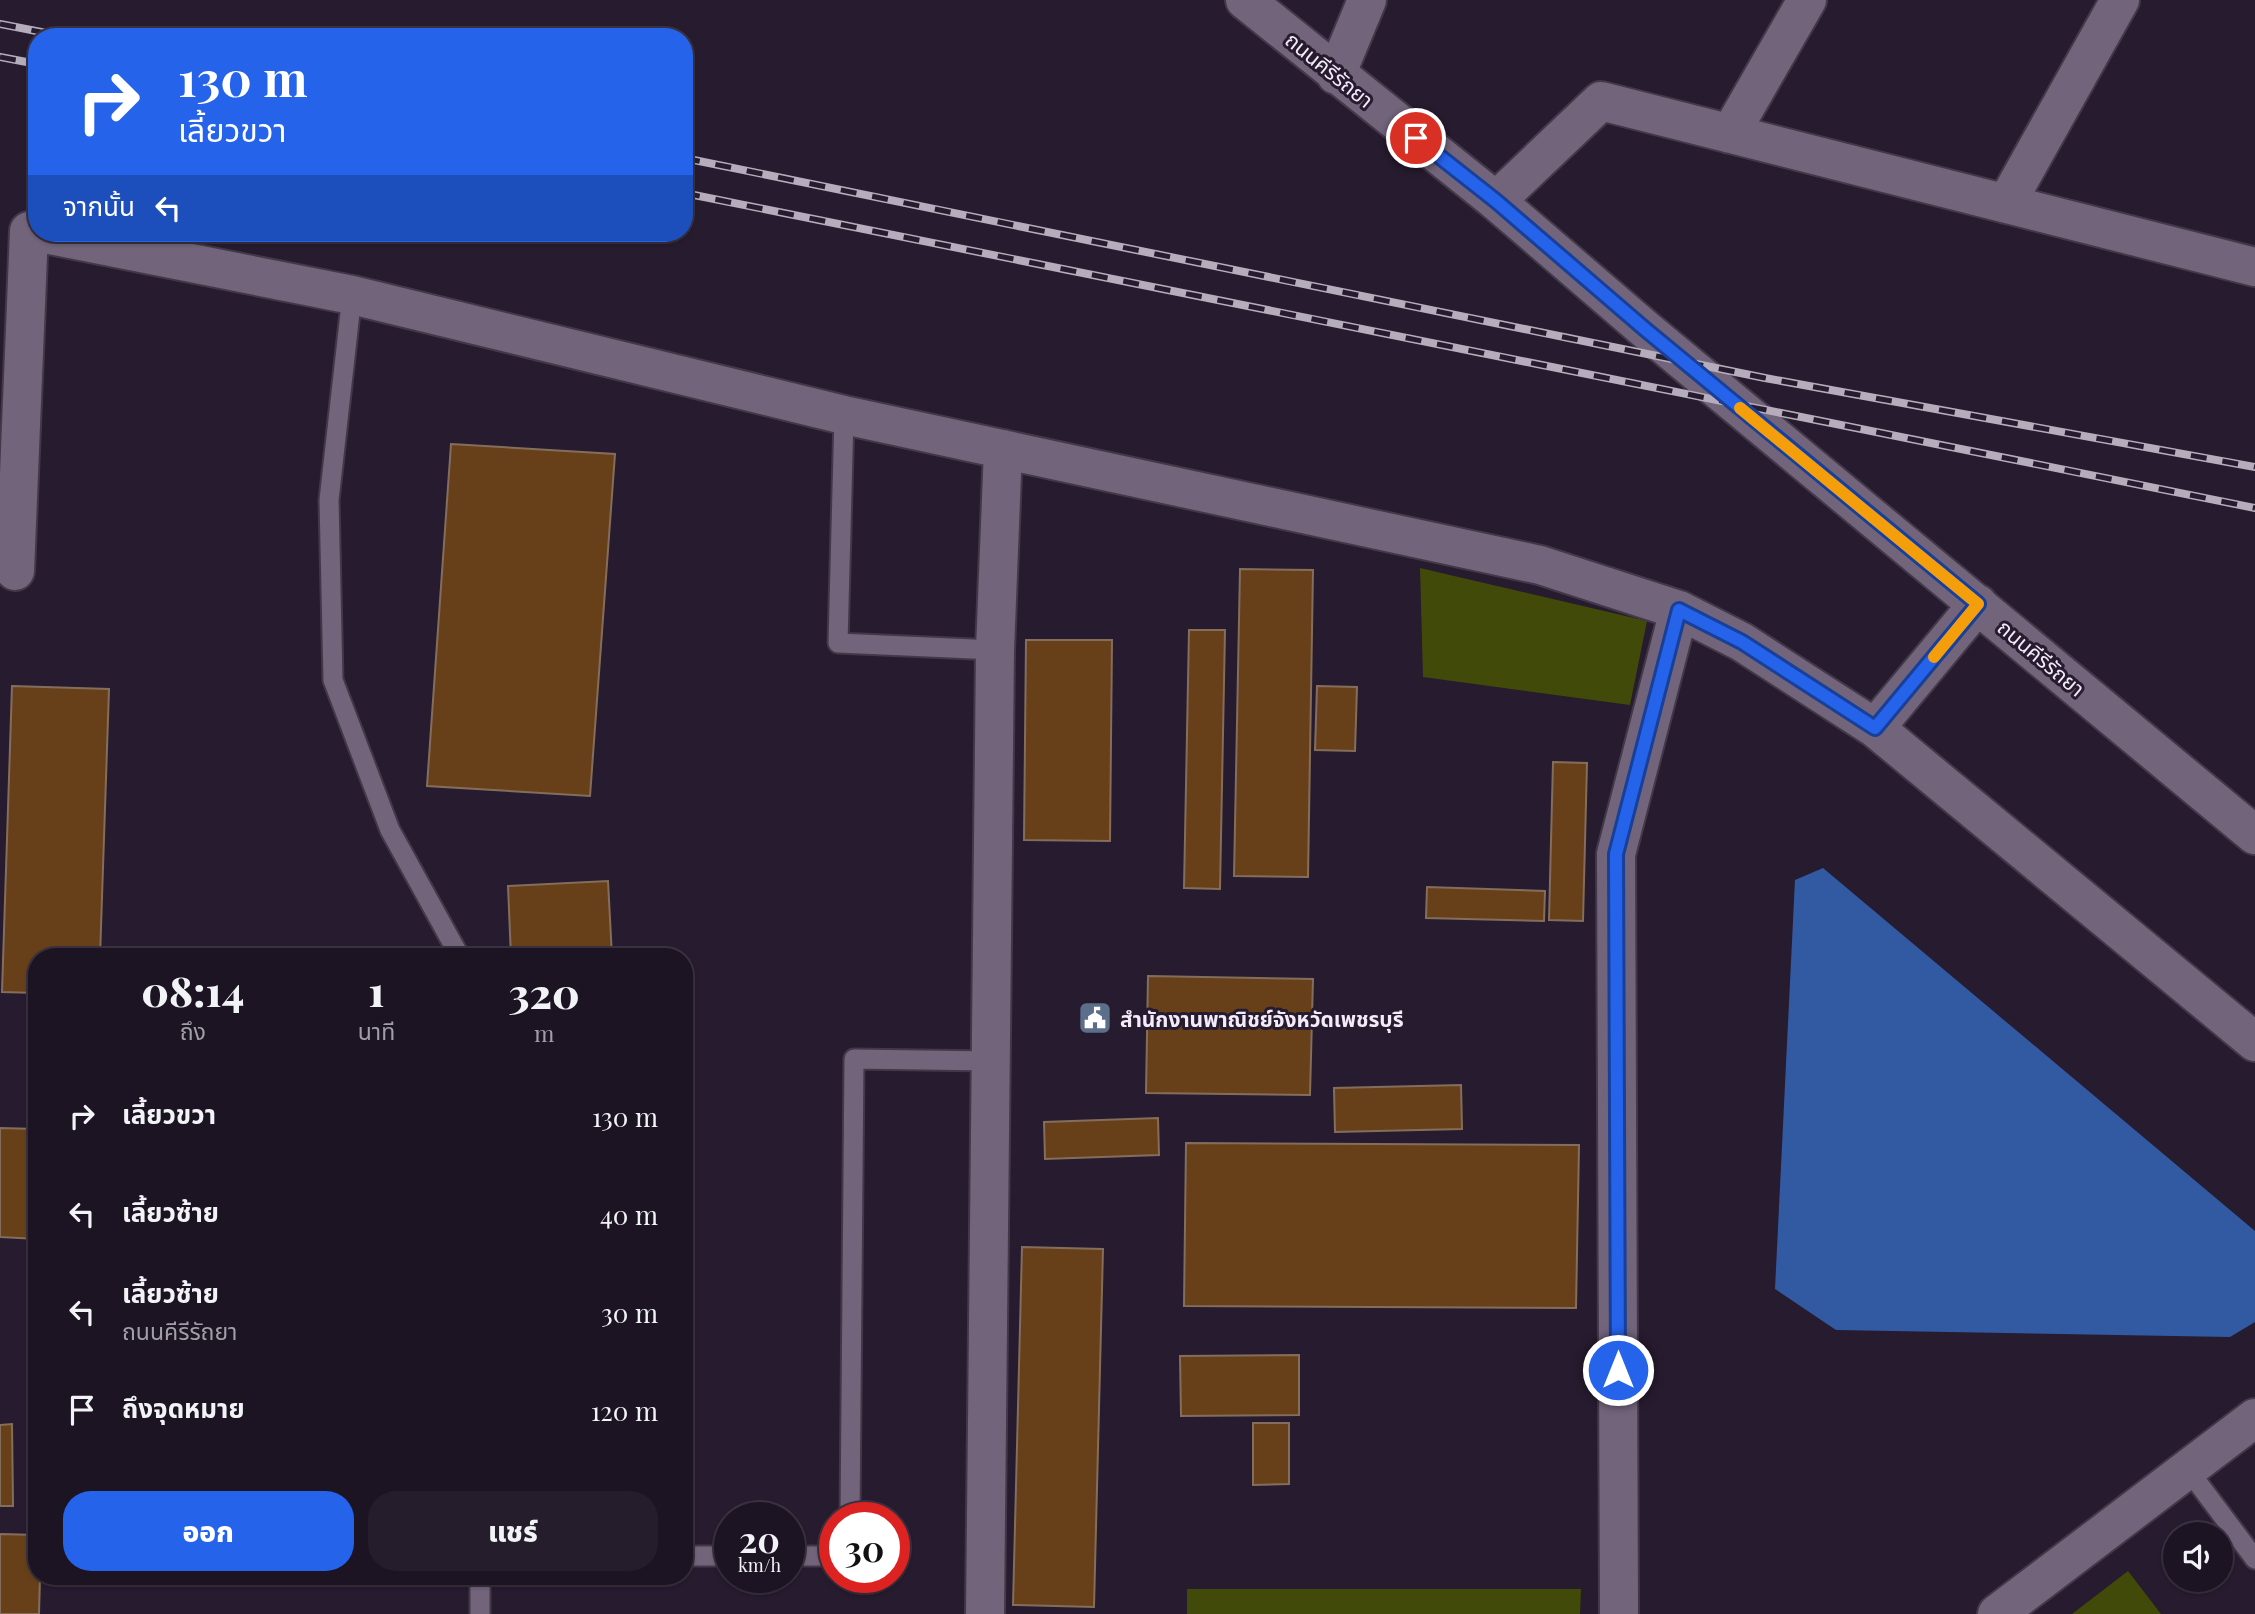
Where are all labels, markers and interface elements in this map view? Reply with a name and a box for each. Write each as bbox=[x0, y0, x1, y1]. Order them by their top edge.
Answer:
street label: ถนนคีรีรัถยา bbox=[1280, 25, 1380, 113]
text: 130 m bbox=[178, 44, 308, 109]
icon: right bbox=[63, 56, 154, 147]
text: เลี้ยวขวา bbox=[178, 107, 286, 150]
pin bbox=[1386, 108, 1446, 168]
icon: arrive bbox=[1397, 119, 1435, 157]
text: จากนั้น bbox=[63, 188, 135, 223]
icon: left bbox=[149, 189, 187, 227]
street label: ถนนคีรีรัถยา bbox=[1993, 612, 2091, 702]
text: 08:14 bbox=[141, 962, 245, 1018]
text: 1 bbox=[368, 962, 385, 1018]
text: 320 bbox=[508, 964, 580, 1020]
public building icon: สำนักงานพาณิชย์จังหวัดเพชรบุรี bbox=[1076, 999, 1114, 1037]
place label: สำนักงานพาณิชย์จังหวัดเพชรบุรี bbox=[1120, 1004, 1404, 1033]
text: ถึง bbox=[180, 1015, 206, 1046]
text: นาที bbox=[358, 1015, 395, 1046]
text: m bbox=[534, 1017, 554, 1048]
text: เลี้ยวขวา bbox=[122, 1096, 216, 1131]
icon: right bbox=[63, 1097, 101, 1135]
text: 130 m bbox=[592, 1099, 658, 1134]
text: เลี้ยวซ้าย bbox=[122, 1194, 219, 1229]
icon: left bbox=[63, 1195, 101, 1233]
text: 40 m bbox=[600, 1197, 658, 1232]
text: เลี้ยวซ้าย bbox=[122, 1275, 219, 1310]
icon: left bbox=[63, 1293, 101, 1331]
text: 30 m bbox=[601, 1295, 658, 1330]
text: ถนนคีรีรัถยา bbox=[122, 1315, 237, 1346]
position arrow bbox=[1581, 1333, 1655, 1407]
text: ถึงจุดหมาย bbox=[122, 1390, 245, 1425]
icon: arrive bbox=[63, 1391, 101, 1429]
text: 120 m bbox=[591, 1393, 658, 1428]
button: ออก bbox=[63, 1491, 354, 1571]
button: แชร์ bbox=[368, 1491, 658, 1571]
speed limit sign: 30 bbox=[819, 1502, 910, 1593]
text: 20 bbox=[739, 1515, 780, 1562]
map controls bbox=[2163, 1522, 2233, 1592]
button: sound bbox=[2163, 1522, 2233, 1592]
text: km/h bbox=[738, 1553, 781, 1577]

